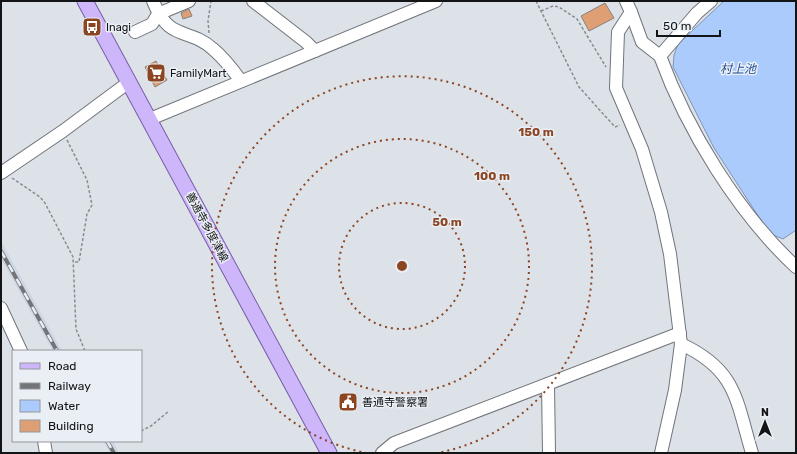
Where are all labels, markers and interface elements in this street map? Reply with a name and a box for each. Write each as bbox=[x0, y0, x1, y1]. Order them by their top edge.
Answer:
scale bar bbox=[657, 12, 720, 38]
bus stop icon: Inagi bbox=[81, 16, 103, 38]
text: 50 m bbox=[663, 19, 691, 33]
place label: Inagi bbox=[106, 21, 131, 34]
supermarket icon: FamilyMart bbox=[145, 62, 167, 84]
water label: 村上池 bbox=[720, 62, 757, 76]
place label: FamilyMart bbox=[170, 67, 227, 80]
text: 150 m bbox=[518, 125, 554, 139]
text: 100 m bbox=[474, 169, 510, 183]
street label: 善通寺多度津線 bbox=[183, 190, 231, 264]
text: 50 m bbox=[432, 215, 462, 229]
centre of rings bbox=[395, 259, 409, 273]
legend bbox=[12, 350, 142, 442]
text: Road bbox=[48, 359, 76, 373]
text: Railway bbox=[48, 379, 91, 393]
public building icon: 善通寺警察署 bbox=[337, 391, 359, 413]
place label: 善通寺警察署 bbox=[362, 396, 428, 409]
text: Water bbox=[48, 399, 80, 413]
north arrow bbox=[745, 402, 785, 442]
text: N bbox=[761, 406, 769, 419]
text: Building bbox=[48, 419, 94, 433]

